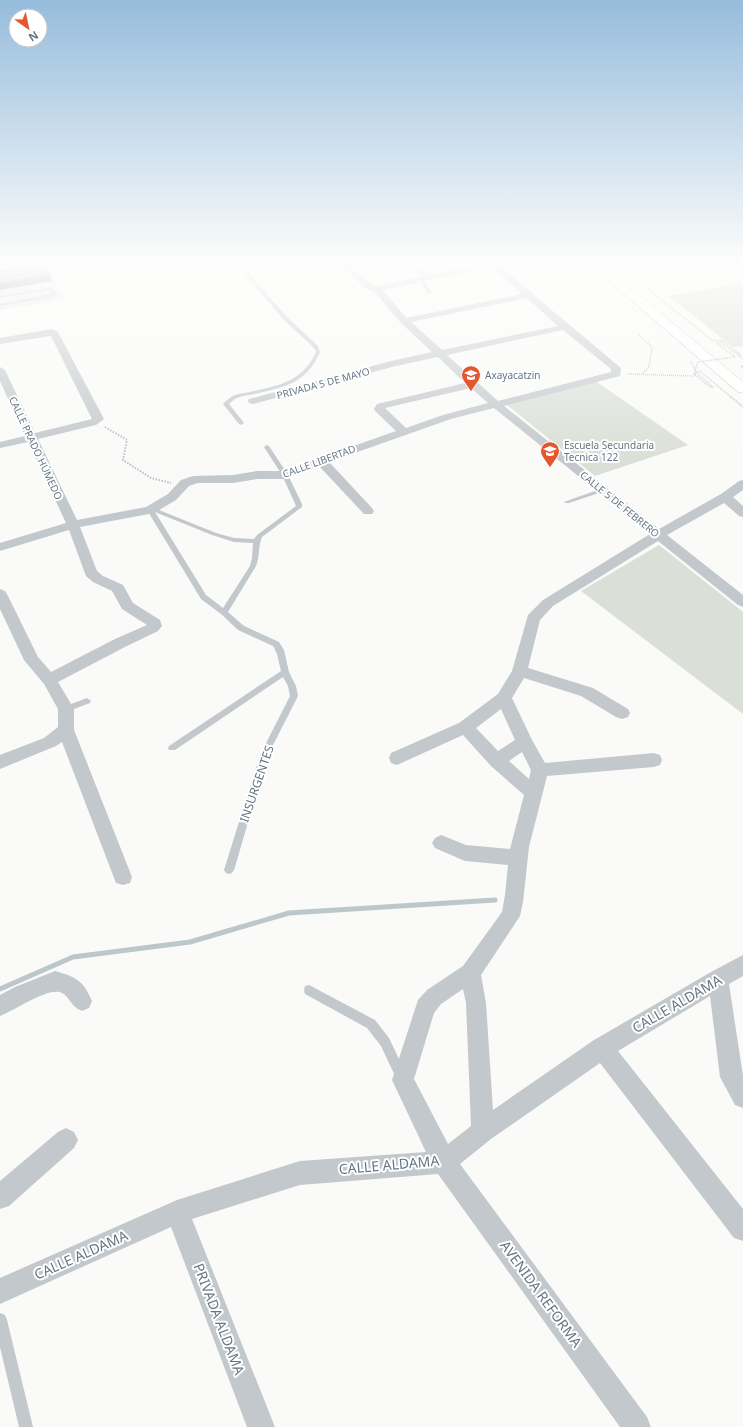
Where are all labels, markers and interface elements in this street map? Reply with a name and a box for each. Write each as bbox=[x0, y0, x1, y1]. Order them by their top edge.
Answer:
north arrow bbox=[8, 8, 48, 48]
text: N bbox=[26, 28, 42, 46]
street label: PRIVADA 5 DE MAYO bbox=[275, 364, 371, 402]
school or university icon: Axayacatzin bbox=[460, 364, 482, 392]
place label: Axayacatzin bbox=[485, 368, 540, 382]
street label: CALLE PRADO HÚMEDO bbox=[6, 394, 66, 502]
place label: Escuela Secundaria Tecnica 122 bbox=[564, 438, 654, 464]
school or university icon: Escuela Secundaria Tecnica 122 bbox=[539, 440, 561, 468]
street label: CALLE LIBERTAD bbox=[281, 441, 357, 481]
street label: CALLE 5 DE FEBRERO bbox=[577, 468, 663, 540]
street label: INSURGENTES bbox=[235, 743, 278, 825]
street label: CALLE ALDAMA bbox=[628, 970, 725, 1037]
street label: CALLE ALDAMA bbox=[338, 1151, 440, 1178]
street label: CALLE ALDAMA bbox=[31, 1225, 131, 1284]
street label: AVENIDA REFORMA bbox=[496, 1237, 587, 1351]
street label: PRIVADA ALDAMA bbox=[189, 1260, 250, 1377]

